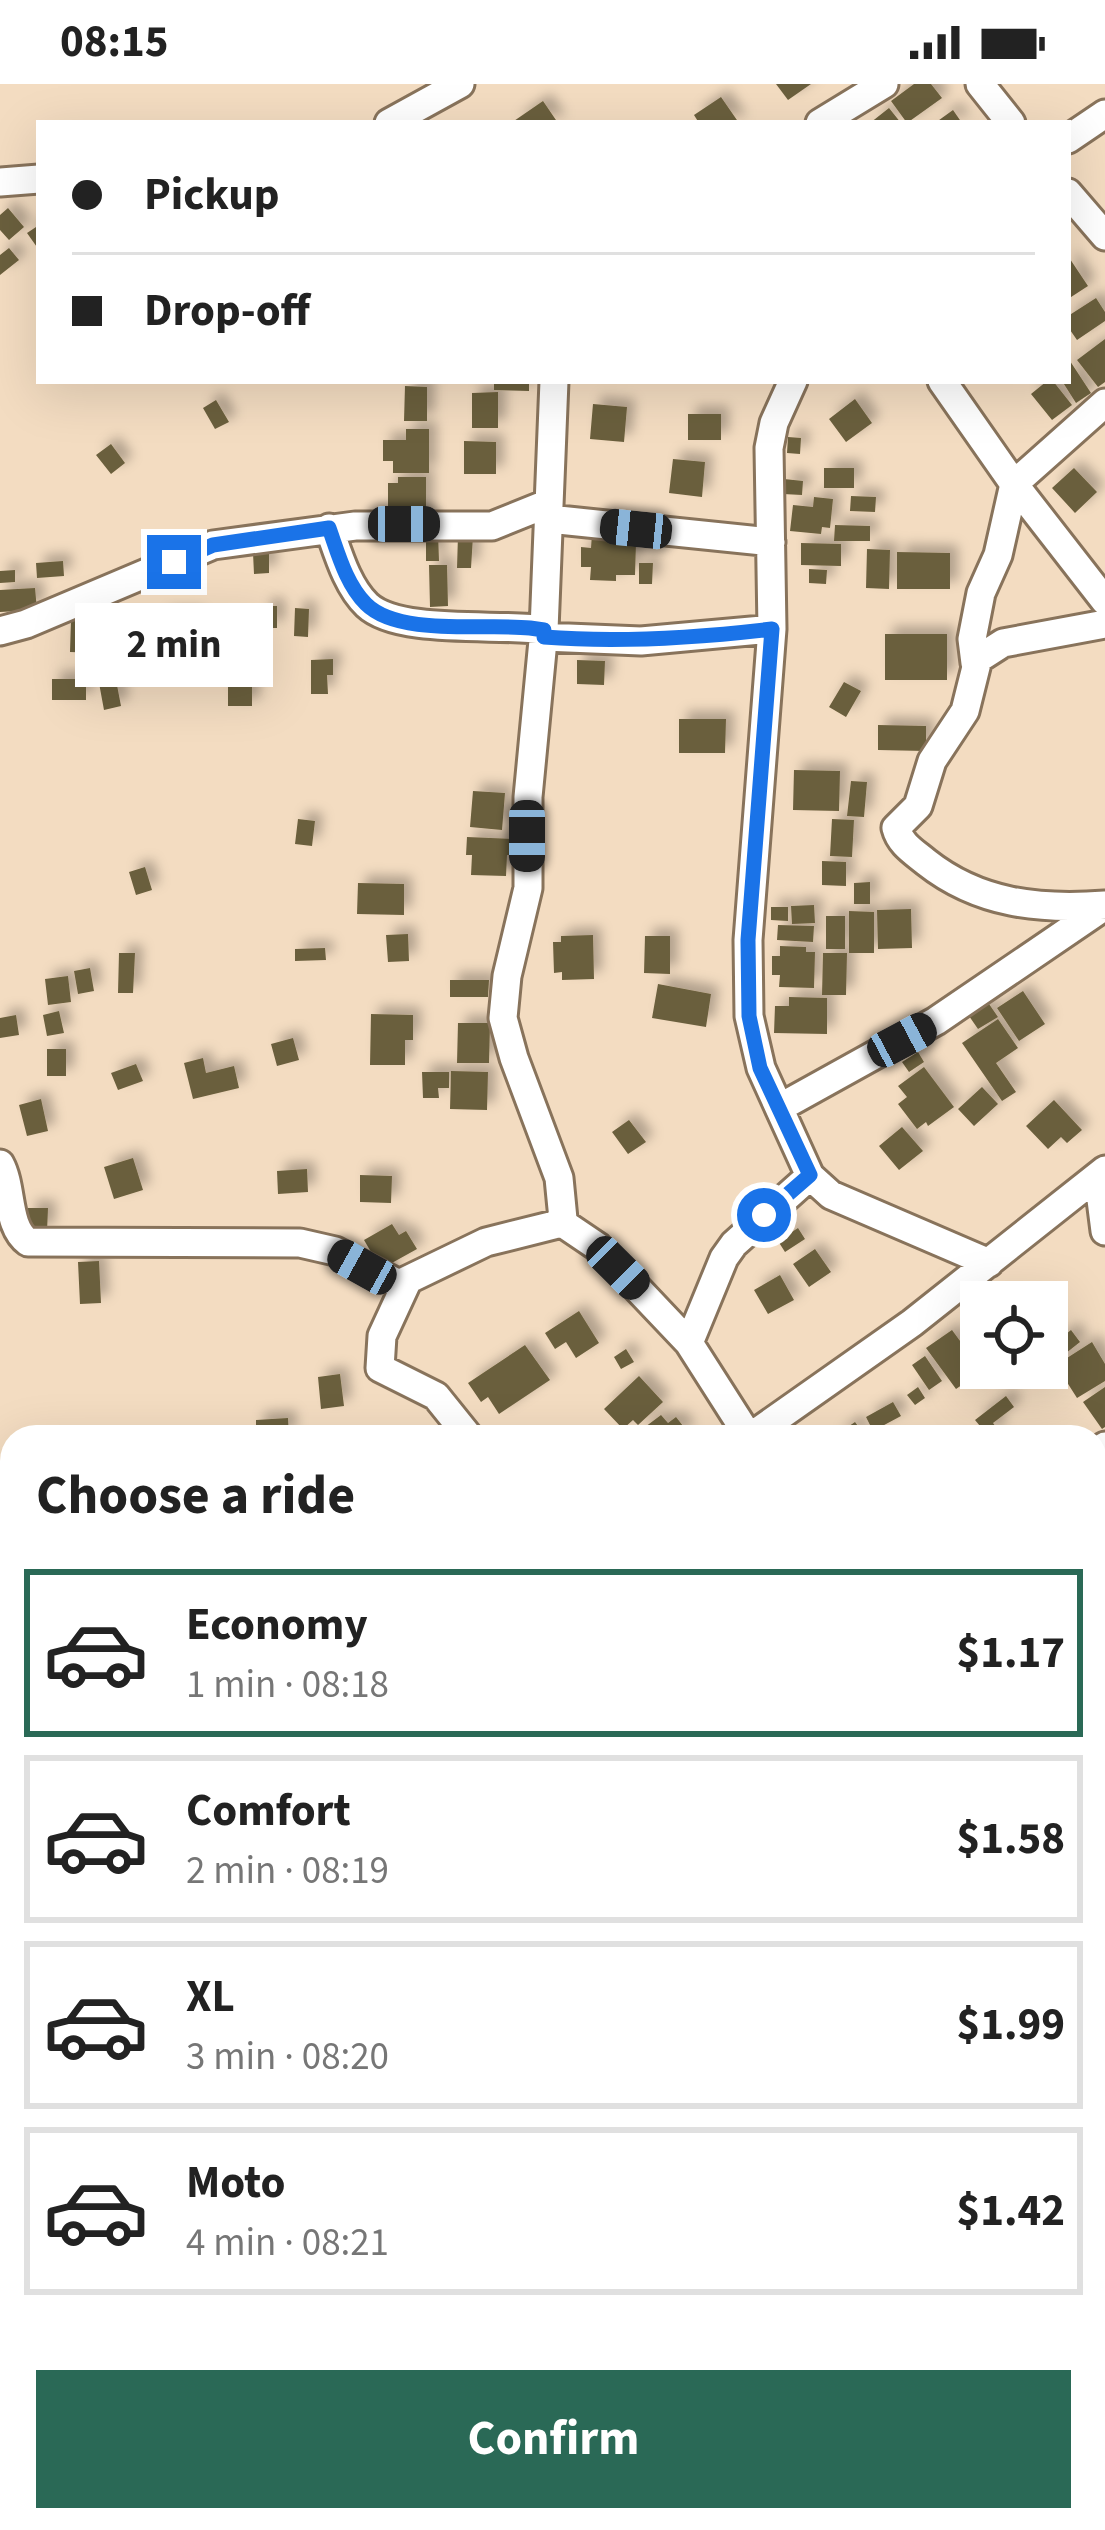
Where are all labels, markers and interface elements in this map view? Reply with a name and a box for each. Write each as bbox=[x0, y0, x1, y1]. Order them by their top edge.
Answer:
text: 08:15 bbox=[60, 10, 169, 74]
text: Pickup bbox=[144, 163, 280, 227]
text: Drop-off bbox=[144, 279, 310, 343]
car bbox=[368, 506, 440, 542]
car bbox=[598, 507, 674, 551]
route end bbox=[147, 535, 201, 589]
callout: 2 min bbox=[75, 604, 273, 688]
text: 2 min bbox=[127, 617, 221, 673]
car bbox=[509, 800, 545, 872]
car bbox=[862, 1007, 942, 1073]
route start bbox=[737, 1188, 791, 1242]
car bbox=[580, 1230, 656, 1306]
car bbox=[322, 1234, 402, 1300]
map controls bbox=[960, 1281, 1068, 1389]
button: locate bbox=[960, 1281, 1068, 1389]
text: Choose a ride bbox=[36, 1458, 355, 1535]
text: Economy bbox=[186, 1593, 368, 1657]
icon: car bbox=[42, 1599, 150, 1707]
text: $1.17 bbox=[956, 1621, 1065, 1685]
text: 1 min · 08:18 bbox=[186, 1657, 389, 1713]
text: Comfort bbox=[186, 1779, 351, 1843]
icon: car bbox=[42, 1785, 150, 1893]
text: $1.58 bbox=[956, 1807, 1065, 1871]
text: 2 min · 08:19 bbox=[186, 1843, 389, 1899]
text: XL bbox=[186, 1965, 235, 2029]
icon: car bbox=[42, 1971, 150, 2079]
text: $1.99 bbox=[956, 1993, 1065, 2057]
text: 3 min · 08:20 bbox=[186, 2029, 389, 2085]
text: Moto bbox=[186, 2151, 285, 2215]
icon: car bbox=[42, 2157, 150, 2265]
text: $1.42 bbox=[956, 2179, 1065, 2243]
text: 4 min · 08:21 bbox=[186, 2215, 389, 2271]
button: Confirm bbox=[36, 2370, 1071, 2508]

